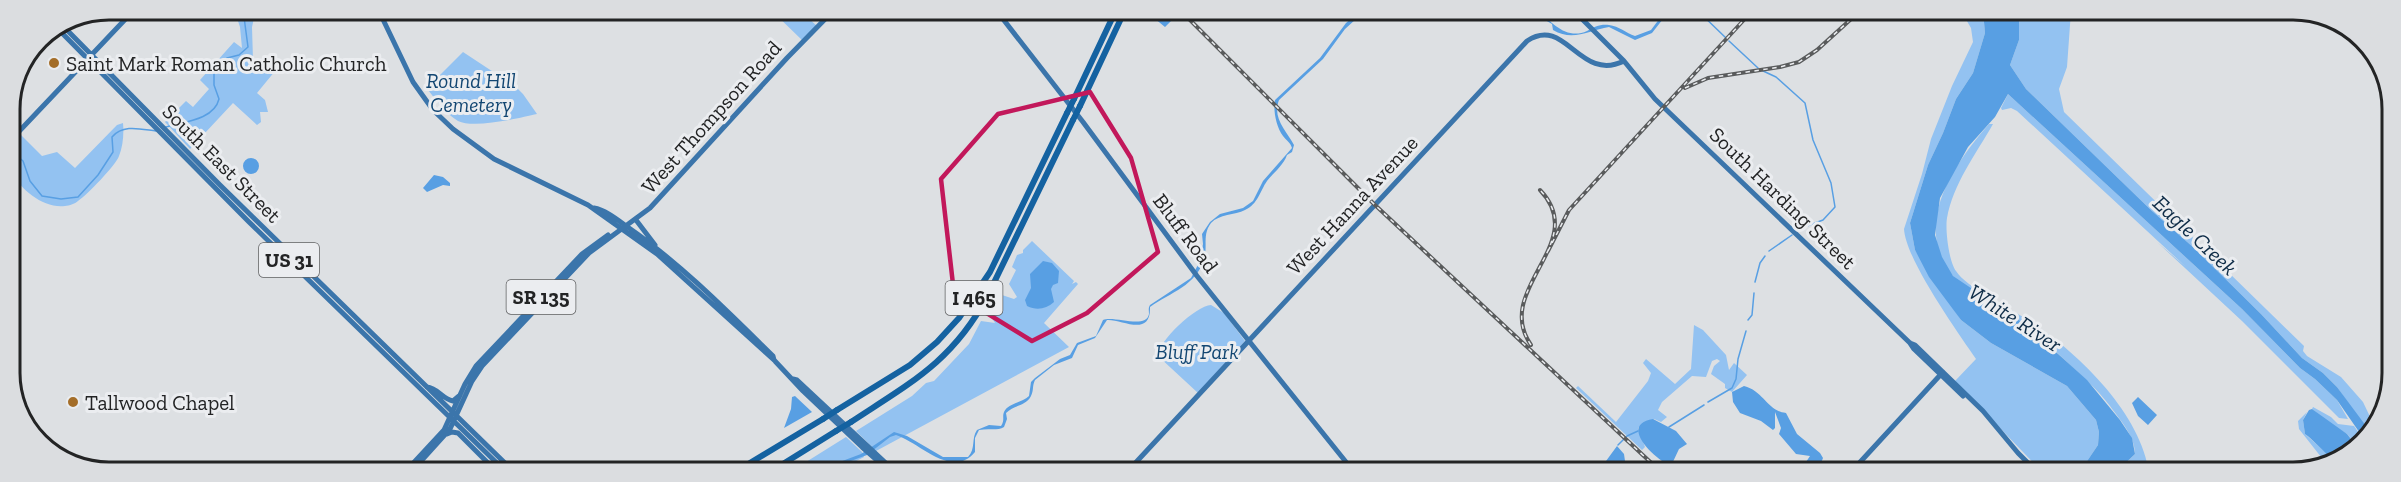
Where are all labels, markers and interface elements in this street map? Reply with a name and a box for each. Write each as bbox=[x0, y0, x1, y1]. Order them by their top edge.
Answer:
street label: West Thompson Road bbox=[636, 35, 787, 199]
place label: Saint Mark Roman Catholic Church bbox=[66, 51, 387, 76]
marker: Saint Mark Roman Catholic Church bbox=[47, 56, 61, 70]
park label: Round Hill Cemetery bbox=[426, 68, 516, 117]
street label: South East Street bbox=[157, 98, 287, 228]
street label: South Harding Street bbox=[1705, 122, 1861, 274]
street label: West Hanna Avenue bbox=[1281, 130, 1423, 280]
street label: Bluff Road bbox=[1148, 188, 1224, 278]
water label: Eagle Creek bbox=[2147, 189, 2243, 281]
road number: US 31 bbox=[259, 243, 319, 277]
water label: White River bbox=[1964, 278, 2067, 358]
road number: SR 135 bbox=[506, 280, 576, 314]
road number: I 465 bbox=[946, 281, 1002, 315]
park label: Bluff Park bbox=[1155, 339, 1239, 364]
place label: Tallwood Chapel bbox=[85, 390, 235, 415]
marker: Tallwood Chapel bbox=[66, 395, 80, 409]

